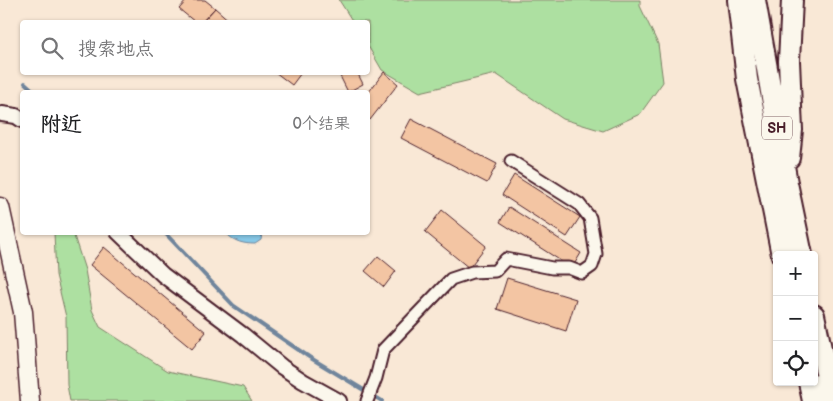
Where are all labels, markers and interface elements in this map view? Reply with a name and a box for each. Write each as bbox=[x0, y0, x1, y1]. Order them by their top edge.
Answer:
search box bbox=[20, 20, 370, 75]
icon: search bbox=[38, 34, 66, 62]
text: 搜索地点 bbox=[78, 38, 154, 61]
text: 附近 bbox=[40, 112, 82, 137]
text: 0个结果 bbox=[293, 115, 350, 134]
road number: SH bbox=[762, 116, 792, 140]
map controls bbox=[773, 251, 818, 386]
button: + bbox=[773, 251, 818, 296]
button: − bbox=[773, 296, 818, 341]
button: locate bbox=[773, 341, 818, 386]

